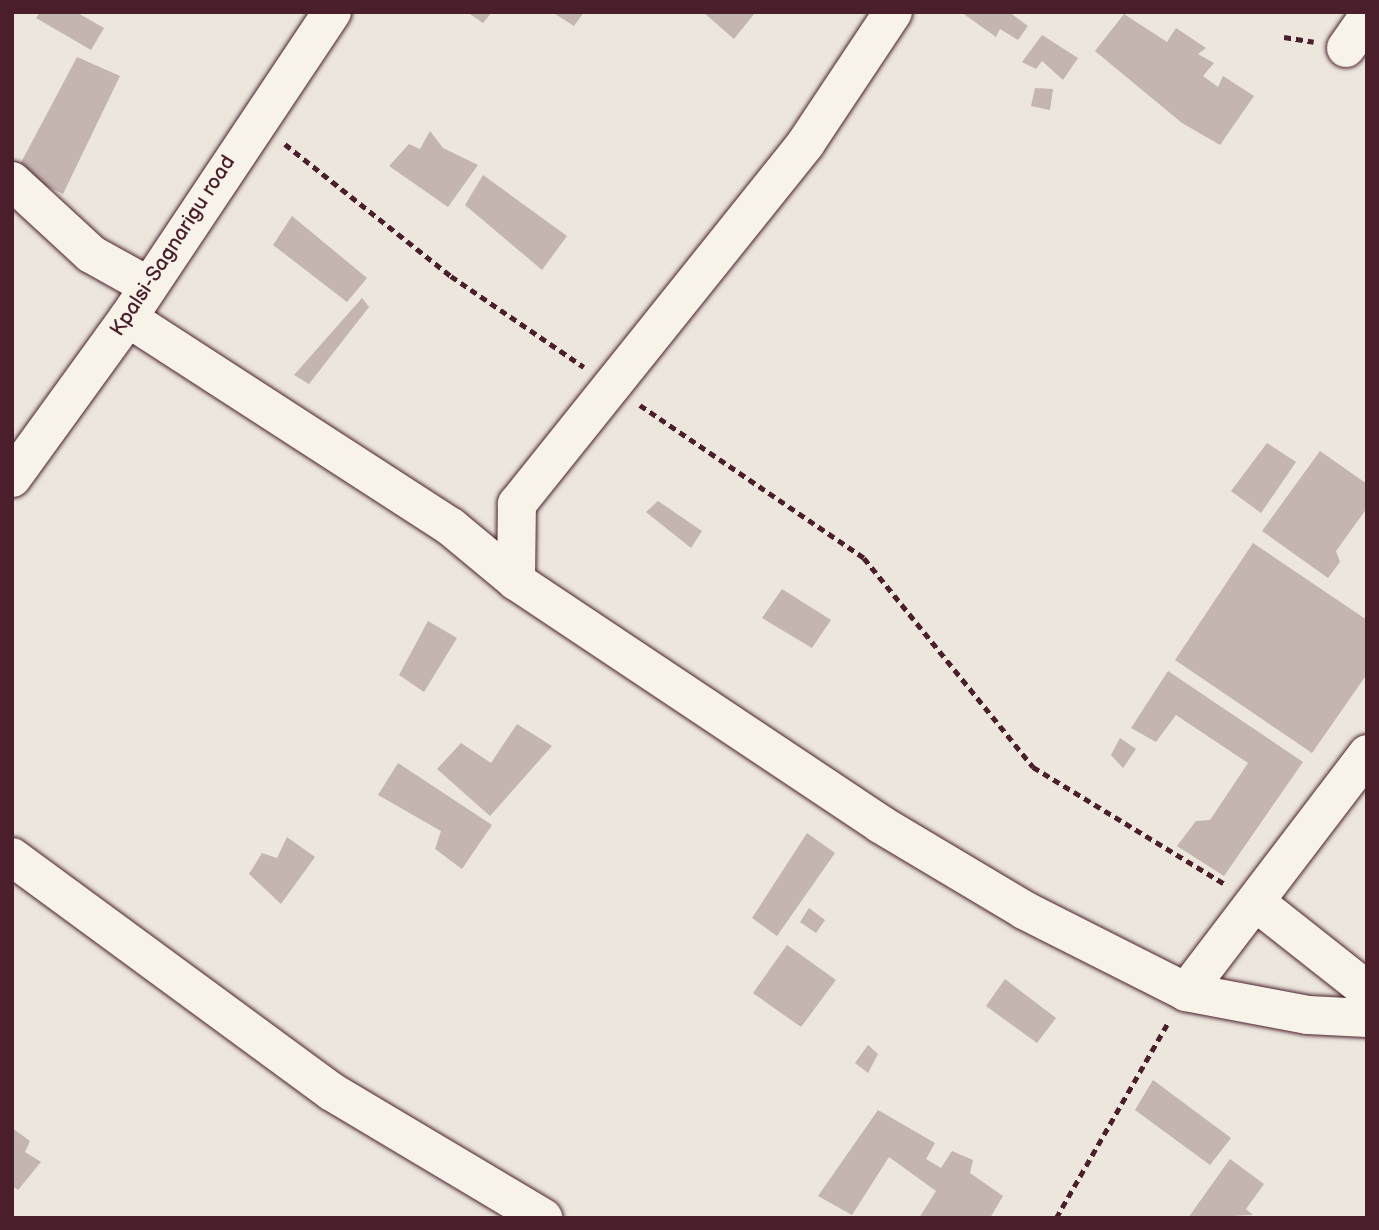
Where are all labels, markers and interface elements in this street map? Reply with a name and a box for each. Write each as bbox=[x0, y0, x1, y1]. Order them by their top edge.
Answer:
street label: Kpalsi-Sagnarigu road bbox=[105, 151, 241, 341]

